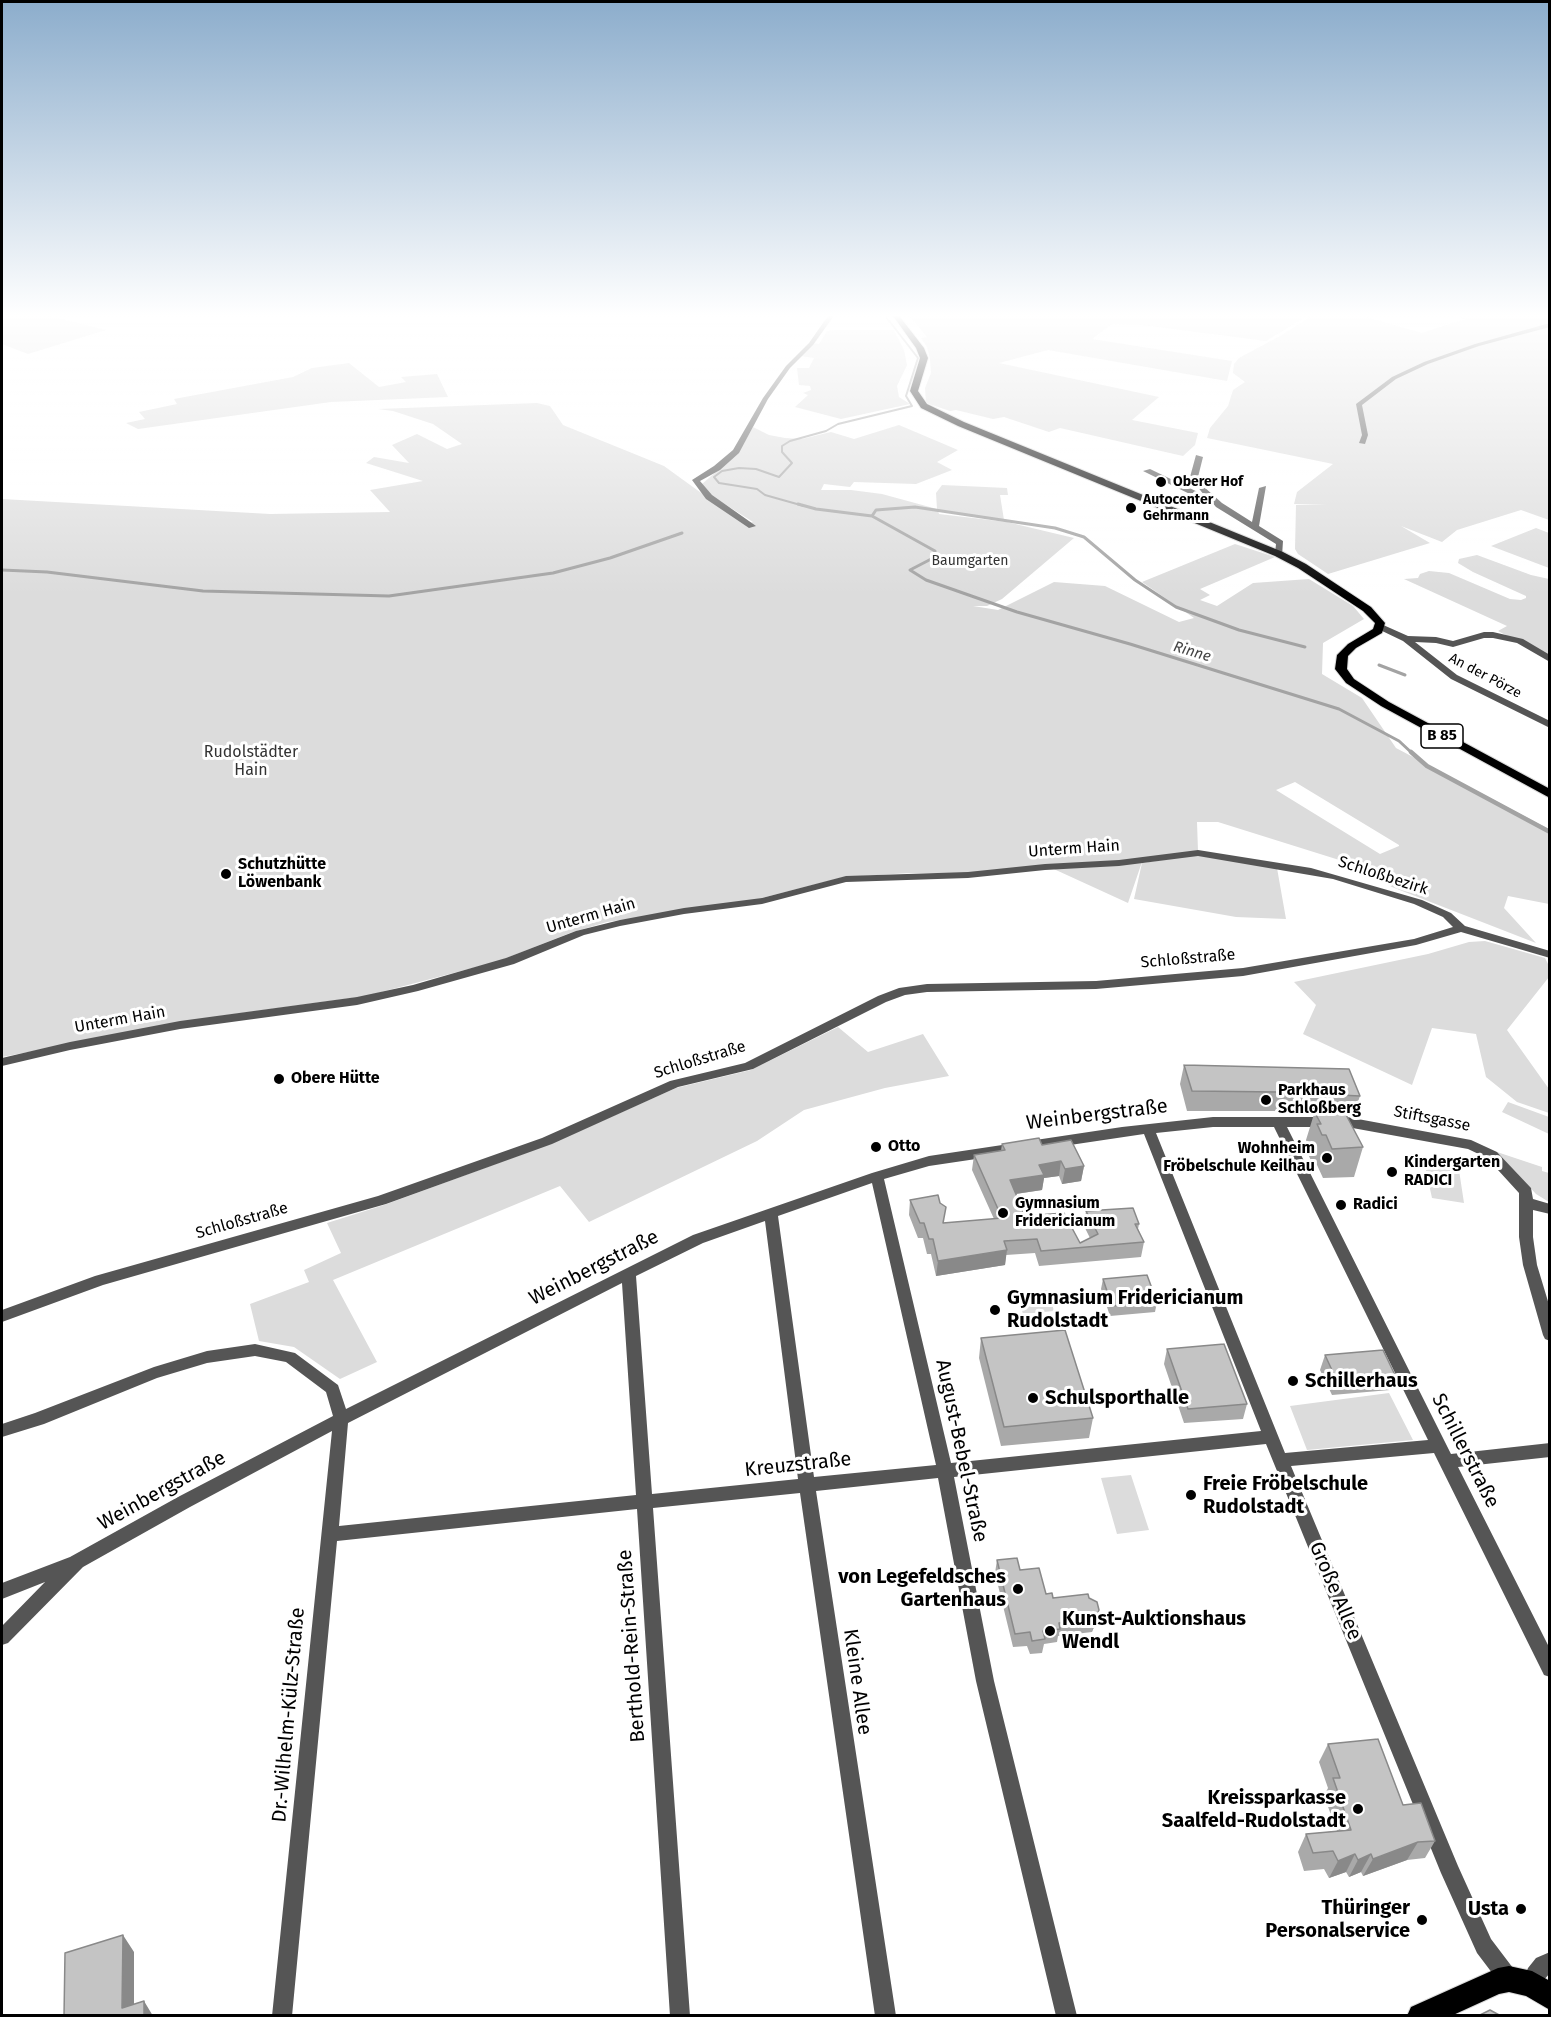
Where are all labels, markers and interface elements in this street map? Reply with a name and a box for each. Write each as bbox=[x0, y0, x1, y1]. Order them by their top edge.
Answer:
place label: Oberer Hof bbox=[1173, 474, 1243, 490]
marker: Oberer Hof bbox=[1154, 475, 1168, 489]
place label: Autocenter Gehrmann bbox=[1143, 492, 1213, 524]
marker: Autocenter Gehrmann bbox=[1124, 501, 1138, 515]
park label: Baumgarten bbox=[932, 553, 1008, 569]
water label: Rinne bbox=[1171, 638, 1213, 666]
street label: An der Pörze bbox=[1446, 650, 1524, 702]
road number: B 85 bbox=[1421, 724, 1463, 748]
park label: Rudolstädter Hain bbox=[204, 743, 298, 781]
street label: Unterm Hain bbox=[1028, 836, 1120, 862]
street label: Schloßbezirk bbox=[1336, 852, 1430, 900]
place label: Schutzhütte Löwenbank bbox=[238, 855, 326, 893]
marker: Schutzhütte Löwenbank bbox=[219, 867, 233, 881]
street label: Unterm Hain bbox=[544, 894, 638, 938]
street label: Schloßstraße bbox=[1140, 945, 1236, 973]
street label: Unterm Hain bbox=[73, 1003, 167, 1037]
street label: Schloßstraße bbox=[652, 1037, 748, 1083]
place label: Obere Hütte bbox=[291, 1069, 380, 1089]
marker: Obere Hütte bbox=[272, 1072, 286, 1086]
place label: Parkhaus Schloßberg bbox=[1278, 1081, 1361, 1119]
marker: Parkhaus Schloßberg bbox=[1259, 1093, 1273, 1107]
street label: Weinbergstraße bbox=[1025, 1094, 1169, 1136]
street label: Stiftsgasse bbox=[1392, 1102, 1472, 1136]
place label: Otto bbox=[888, 1137, 920, 1157]
place label: Wohnheim Fröbelschule Keilhau bbox=[1163, 1139, 1315, 1177]
marker: Otto bbox=[869, 1140, 883, 1154]
marker: Wohnheim Fröbelschule Keilhau bbox=[1320, 1151, 1334, 1165]
place label: Kindergarten RADICI bbox=[1404, 1153, 1500, 1191]
marker: Kindergarten RADICI bbox=[1385, 1165, 1399, 1179]
place label: Gymnasium Fridericianum bbox=[1015, 1194, 1115, 1232]
place label: Radici bbox=[1353, 1195, 1398, 1215]
marker: Radici bbox=[1334, 1198, 1348, 1212]
street label: Schloßstraße bbox=[194, 1199, 290, 1243]
marker: Gymnasium Fridericianum bbox=[996, 1206, 1010, 1220]
street label: Weinbergstraße bbox=[525, 1225, 663, 1311]
place label: Gymnasium Fridericianum Rudolstadt bbox=[1007, 1286, 1243, 1333]
marker: Gymnasium Fridericianum Rudolstadt bbox=[988, 1303, 1002, 1317]
street label: August-Bebel-Straße bbox=[930, 1357, 992, 1545]
place label: Schillerhaus bbox=[1305, 1369, 1418, 1393]
marker: Schillerhaus bbox=[1286, 1374, 1300, 1388]
place label: Schulsporthalle bbox=[1045, 1386, 1189, 1410]
street label: Schillerstraße bbox=[1426, 1390, 1504, 1512]
marker: Schulsporthalle bbox=[1026, 1391, 1040, 1405]
street label: Weinbergstraße bbox=[94, 1446, 230, 1536]
street label: Kreuzstraße bbox=[743, 1447, 853, 1483]
place label: Freie Fröbelschule Rudolstadt bbox=[1203, 1472, 1368, 1519]
marker: Freie Fröbelschule Rudolstadt bbox=[1184, 1488, 1198, 1502]
street label: Große Allee bbox=[1304, 1538, 1366, 1644]
street label: Berthold-Rein-Straße bbox=[613, 1549, 651, 1743]
place label: von Legefeldsches Gartenhaus bbox=[838, 1565, 1006, 1612]
marker: von Legefeldsches Gartenhaus bbox=[1011, 1582, 1025, 1596]
street label: Dr.-Wilhelm-Külz-Straße bbox=[268, 1606, 310, 1824]
place label: Kunst-Auktionshaus Wendl bbox=[1062, 1607, 1246, 1654]
marker: Kunst-Auktionshaus Wendl bbox=[1043, 1624, 1057, 1638]
street label: Kleine Allee bbox=[838, 1627, 876, 1737]
place label: Kreissparkasse Saalfeld-Rudolstadt bbox=[1162, 1786, 1346, 1833]
marker: Kreissparkasse Saalfeld-Rudolstadt bbox=[1351, 1802, 1365, 1816]
place label: Thüringer Personalservice bbox=[1265, 1896, 1410, 1943]
place label: Usta bbox=[1468, 1897, 1509, 1921]
marker: Usta bbox=[1514, 1902, 1528, 1916]
marker: Thüringer Personalservice bbox=[1415, 1913, 1429, 1927]

